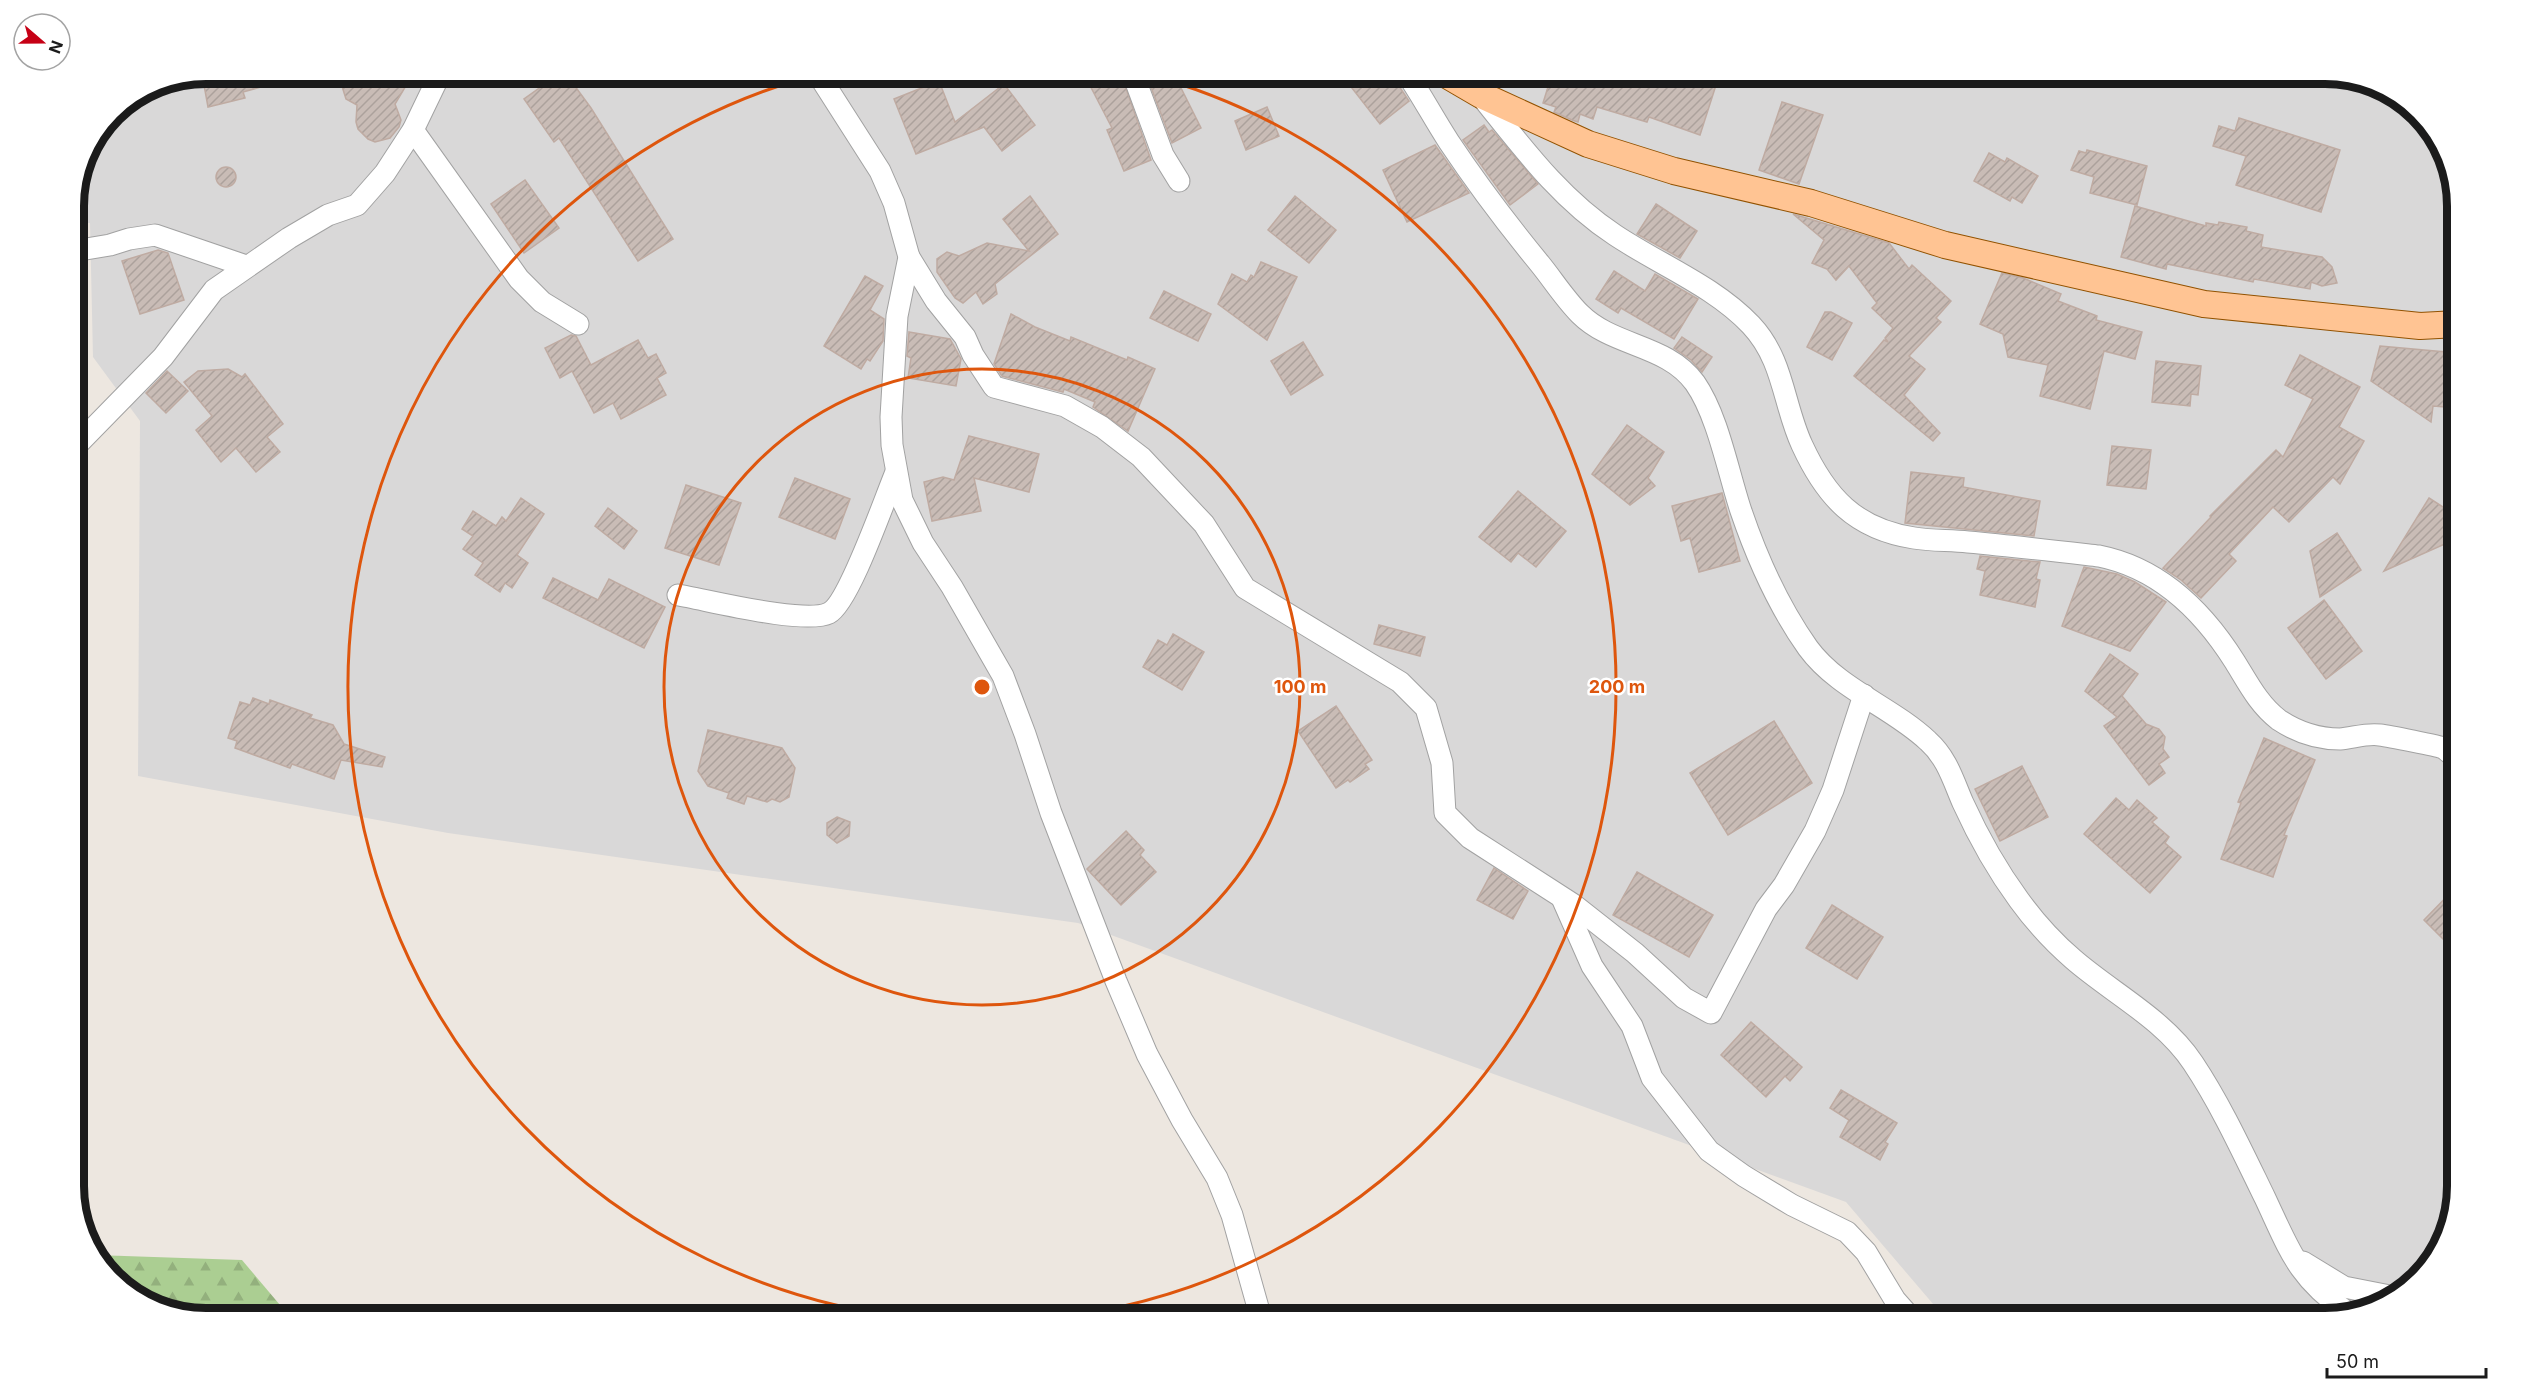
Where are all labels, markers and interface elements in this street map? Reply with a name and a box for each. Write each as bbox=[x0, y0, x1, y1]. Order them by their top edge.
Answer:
north arrow bbox=[12, 12, 72, 72]
text: N bbox=[45, 38, 68, 56]
text: 100 m bbox=[1274, 676, 1326, 697]
text: 200 m bbox=[1589, 676, 1645, 697]
centre of rings bbox=[972, 677, 992, 697]
scale bar bbox=[2327, 1341, 2486, 1379]
text: 50 m bbox=[2336, 1351, 2379, 1372]

